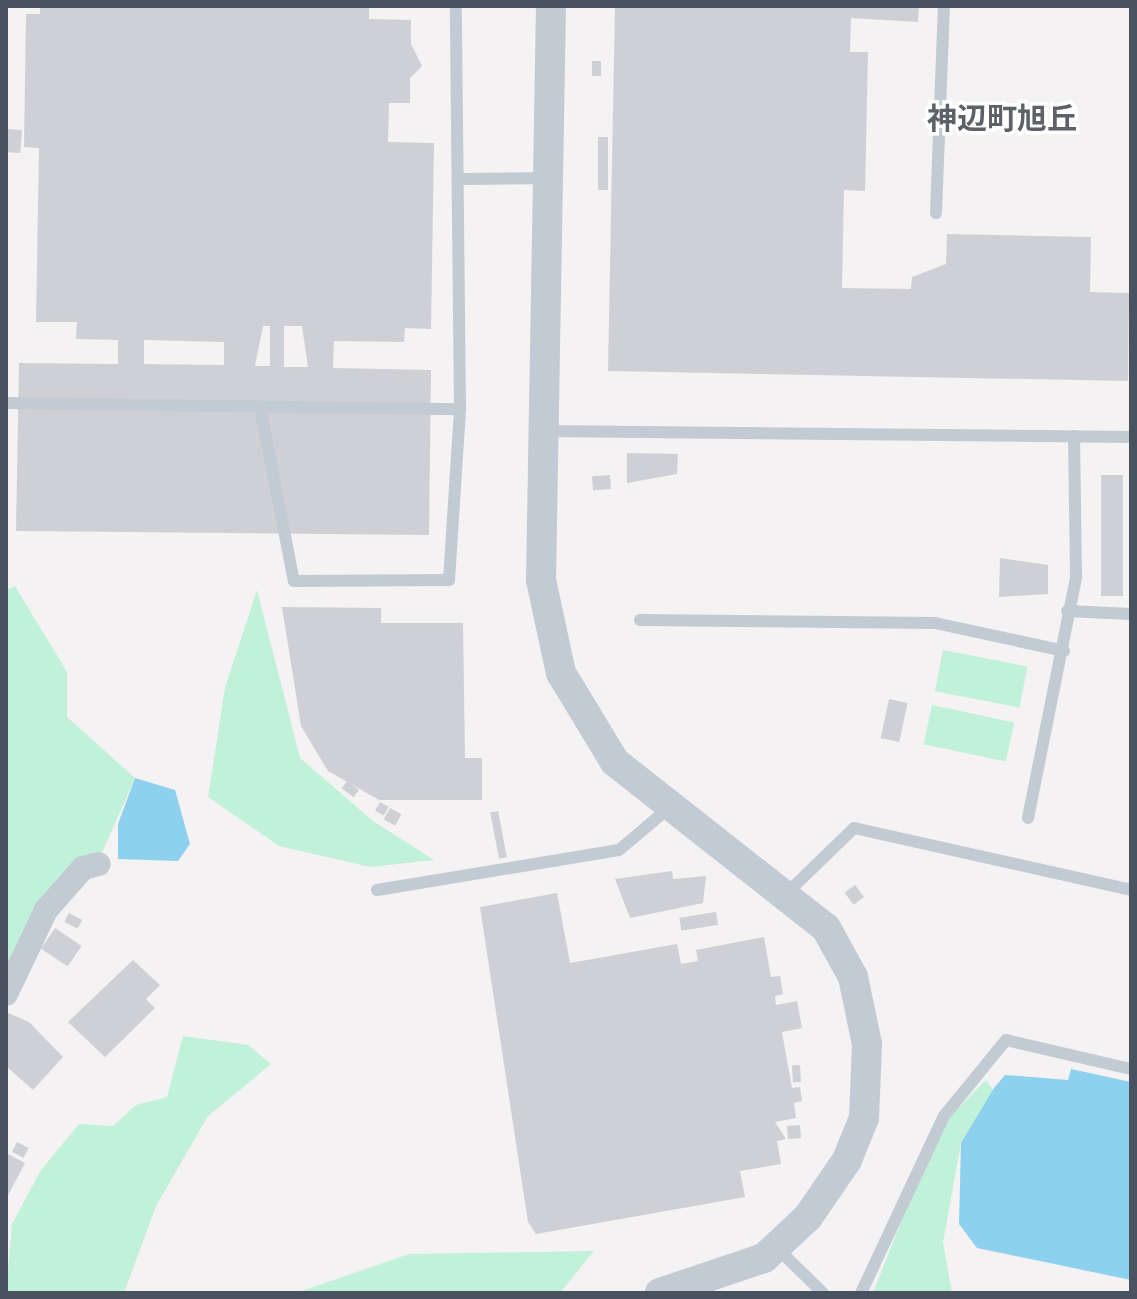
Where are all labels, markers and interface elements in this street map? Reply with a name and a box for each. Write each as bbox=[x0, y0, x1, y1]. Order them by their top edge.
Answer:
district label: 神辺町旭丘 bbox=[927, 100, 1077, 136]

